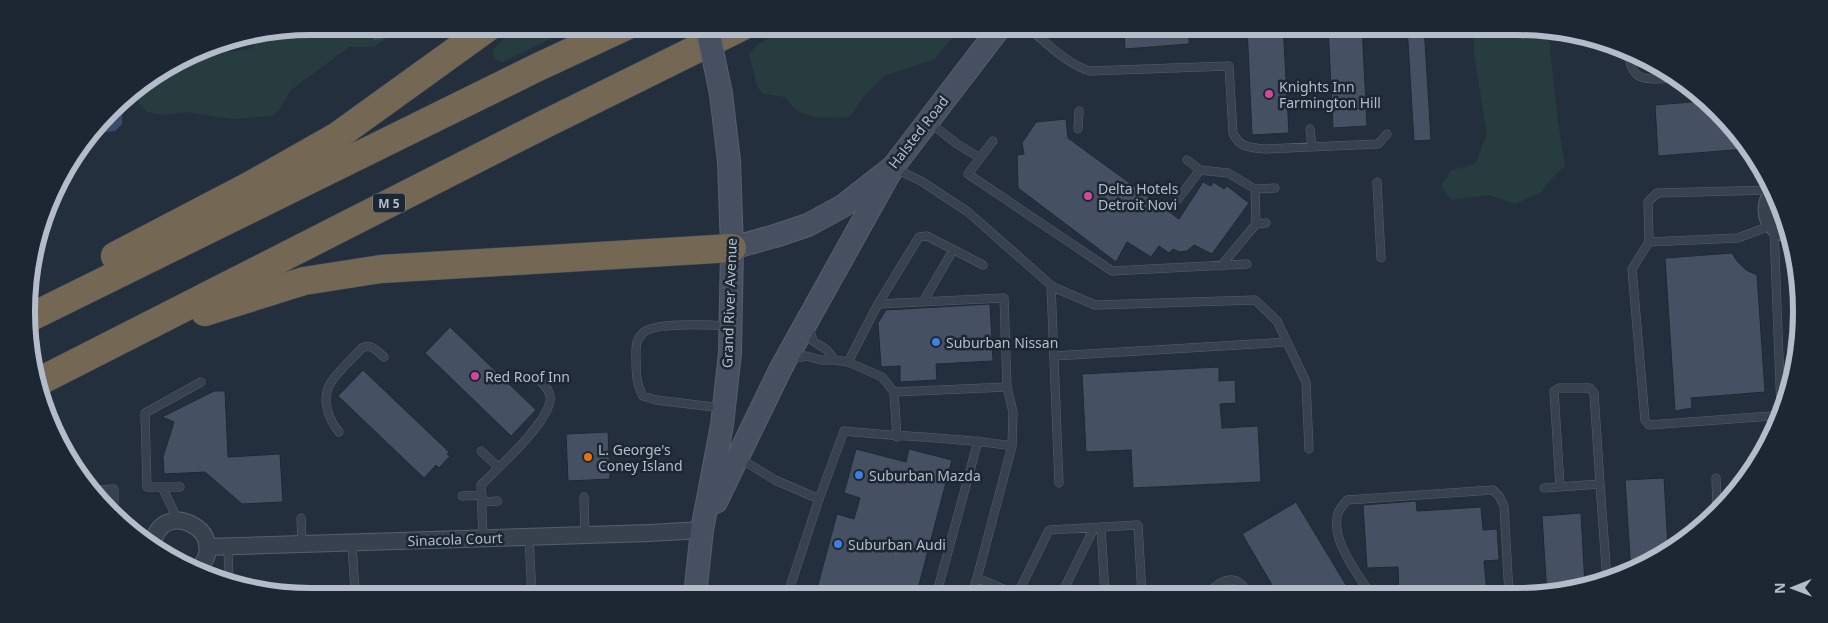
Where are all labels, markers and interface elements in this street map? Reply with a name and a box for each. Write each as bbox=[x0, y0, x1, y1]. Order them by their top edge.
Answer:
place label: Knights Inn Farmington Hill bbox=[1279, 77, 1381, 112]
marker: Knights Inn Farmington Hill bbox=[1263, 88, 1275, 100]
street label: Halsted Road bbox=[884, 92, 952, 172]
place label: Delta Hotels Detroit Novi bbox=[1098, 179, 1179, 214]
marker: Delta Hotels Detroit Novi bbox=[1082, 190, 1094, 202]
road number: M 5 bbox=[373, 194, 405, 212]
street label: Grand River Avenue bbox=[717, 237, 741, 368]
place label: Suburban Nissan bbox=[946, 333, 1058, 352]
marker: Suburban Nissan bbox=[930, 336, 942, 348]
place label: Red Roof Inn bbox=[485, 367, 570, 386]
marker: Red Roof Inn bbox=[469, 370, 481, 382]
place label: L. George's Coney Island bbox=[598, 440, 683, 475]
marker: L. George's Coney Island bbox=[582, 451, 594, 463]
place label: Suburban Mazda bbox=[869, 466, 981, 485]
marker: Suburban Mazda bbox=[853, 469, 865, 481]
street label: Sinacola Court bbox=[407, 528, 503, 550]
place label: Suburban Audi bbox=[848, 535, 946, 554]
marker: Suburban Audi bbox=[832, 538, 844, 550]
north arrow bbox=[1768, 563, 1818, 613]
text: N bbox=[1770, 582, 1789, 594]

